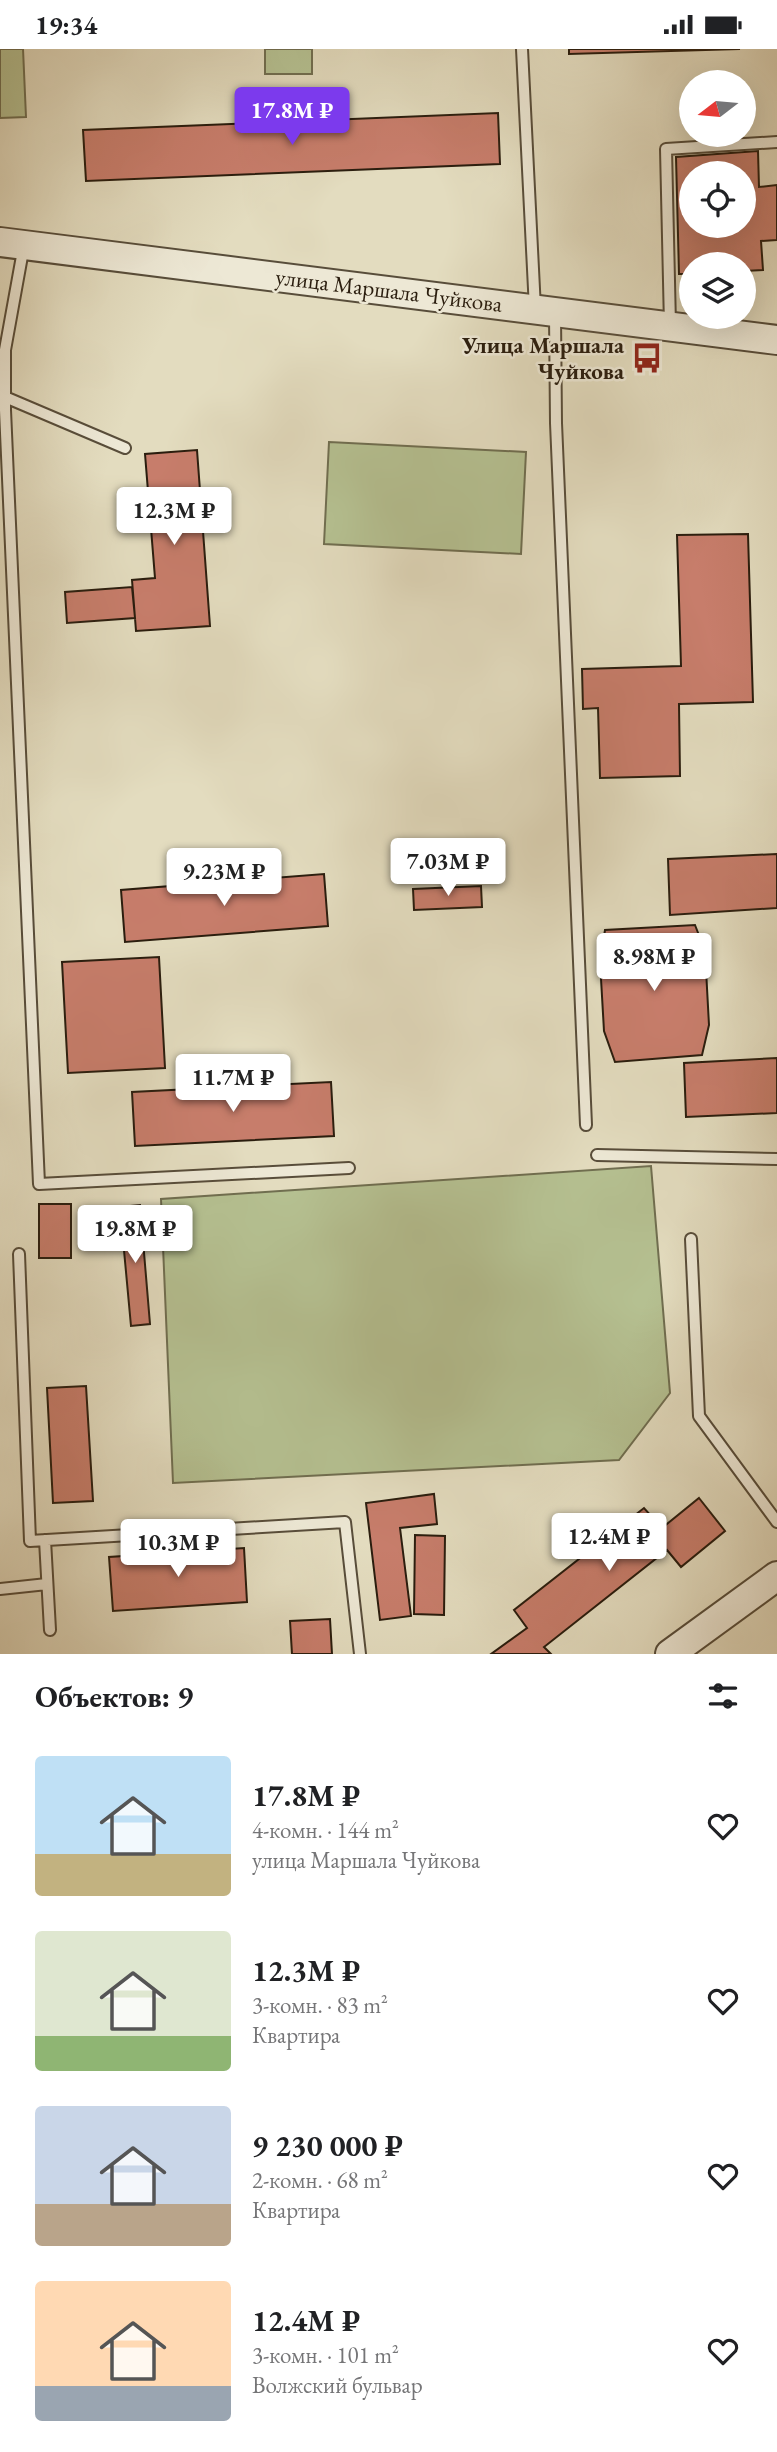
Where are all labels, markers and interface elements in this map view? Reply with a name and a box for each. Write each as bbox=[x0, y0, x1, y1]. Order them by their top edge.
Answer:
text: 19:34 bbox=[35, 8, 97, 42]
north arrow bbox=[679, 70, 756, 147]
map controls bbox=[679, 70, 756, 329]
pin: 17.8M ₽ bbox=[227, 87, 357, 147]
text: 17.8M ₽ bbox=[251, 95, 333, 125]
button: locate bbox=[679, 161, 756, 238]
button: layers bbox=[679, 252, 756, 329]
street label: улица Маршала Чуйкова bbox=[274, 261, 505, 319]
place label: Улица Маршала Чуйкова bbox=[461, 330, 625, 386]
bus stop icon: Улица Маршала Чуйкова bbox=[630, 341, 664, 375]
pin: 12.3M ₽ bbox=[109, 487, 239, 547]
text: 12.3M ₽ bbox=[133, 495, 215, 525]
pin: 7.03M ₽ bbox=[383, 839, 513, 898]
text: 7.03M ₽ bbox=[407, 846, 489, 876]
pin: 9.23M ₽ bbox=[159, 849, 289, 908]
text: 9.23M ₽ bbox=[183, 856, 265, 886]
pin: 8.98M ₽ bbox=[589, 933, 719, 993]
text: 8.98M ₽ bbox=[613, 941, 695, 971]
pin: 11.7M ₽ bbox=[168, 1055, 298, 1114]
text: 11.7M ₽ bbox=[192, 1062, 274, 1092]
pin: 19.8M ₽ bbox=[70, 1205, 200, 1265]
text: 19.8M ₽ bbox=[94, 1213, 176, 1243]
pin: 12.4M ₽ bbox=[544, 1513, 674, 1573]
pin: 10.3M ₽ bbox=[113, 1519, 243, 1579]
text: 12.4M ₽ bbox=[568, 1521, 650, 1551]
text: 10.3M ₽ bbox=[137, 1527, 219, 1557]
text: Объектов: 9 bbox=[35, 1677, 193, 1716]
icon: filters bbox=[704, 1677, 742, 1715]
text: 17.8M ₽ bbox=[252, 1776, 360, 1815]
icon: home bbox=[91, 1784, 175, 1868]
icon: heart bbox=[704, 1807, 742, 1845]
text: 4-комн. · 144 m² bbox=[252, 1815, 399, 1845]
text: улица Маршала Чуйкова bbox=[252, 1845, 480, 1875]
text: 12.3M ₽ bbox=[252, 1951, 360, 1990]
icon: home bbox=[91, 1959, 175, 2043]
icon: heart bbox=[704, 1982, 742, 2020]
text: 3-комн. · 83 m² bbox=[252, 1990, 388, 2020]
text: Квартира bbox=[252, 2020, 340, 2050]
text: 9 230 000 ₽ bbox=[252, 2126, 403, 2165]
icon: home bbox=[91, 2134, 175, 2218]
icon: heart bbox=[704, 2157, 742, 2195]
text: 2-комн. · 68 m² bbox=[252, 2165, 388, 2195]
text: Квартира bbox=[252, 2195, 340, 2225]
text: 12.4M ₽ bbox=[252, 2301, 360, 2340]
icon: home bbox=[91, 2309, 175, 2393]
icon: heart bbox=[704, 2332, 742, 2370]
text: 3-комн. · 101 m² bbox=[252, 2340, 399, 2370]
text: Волжский бульвар bbox=[252, 2370, 423, 2400]

